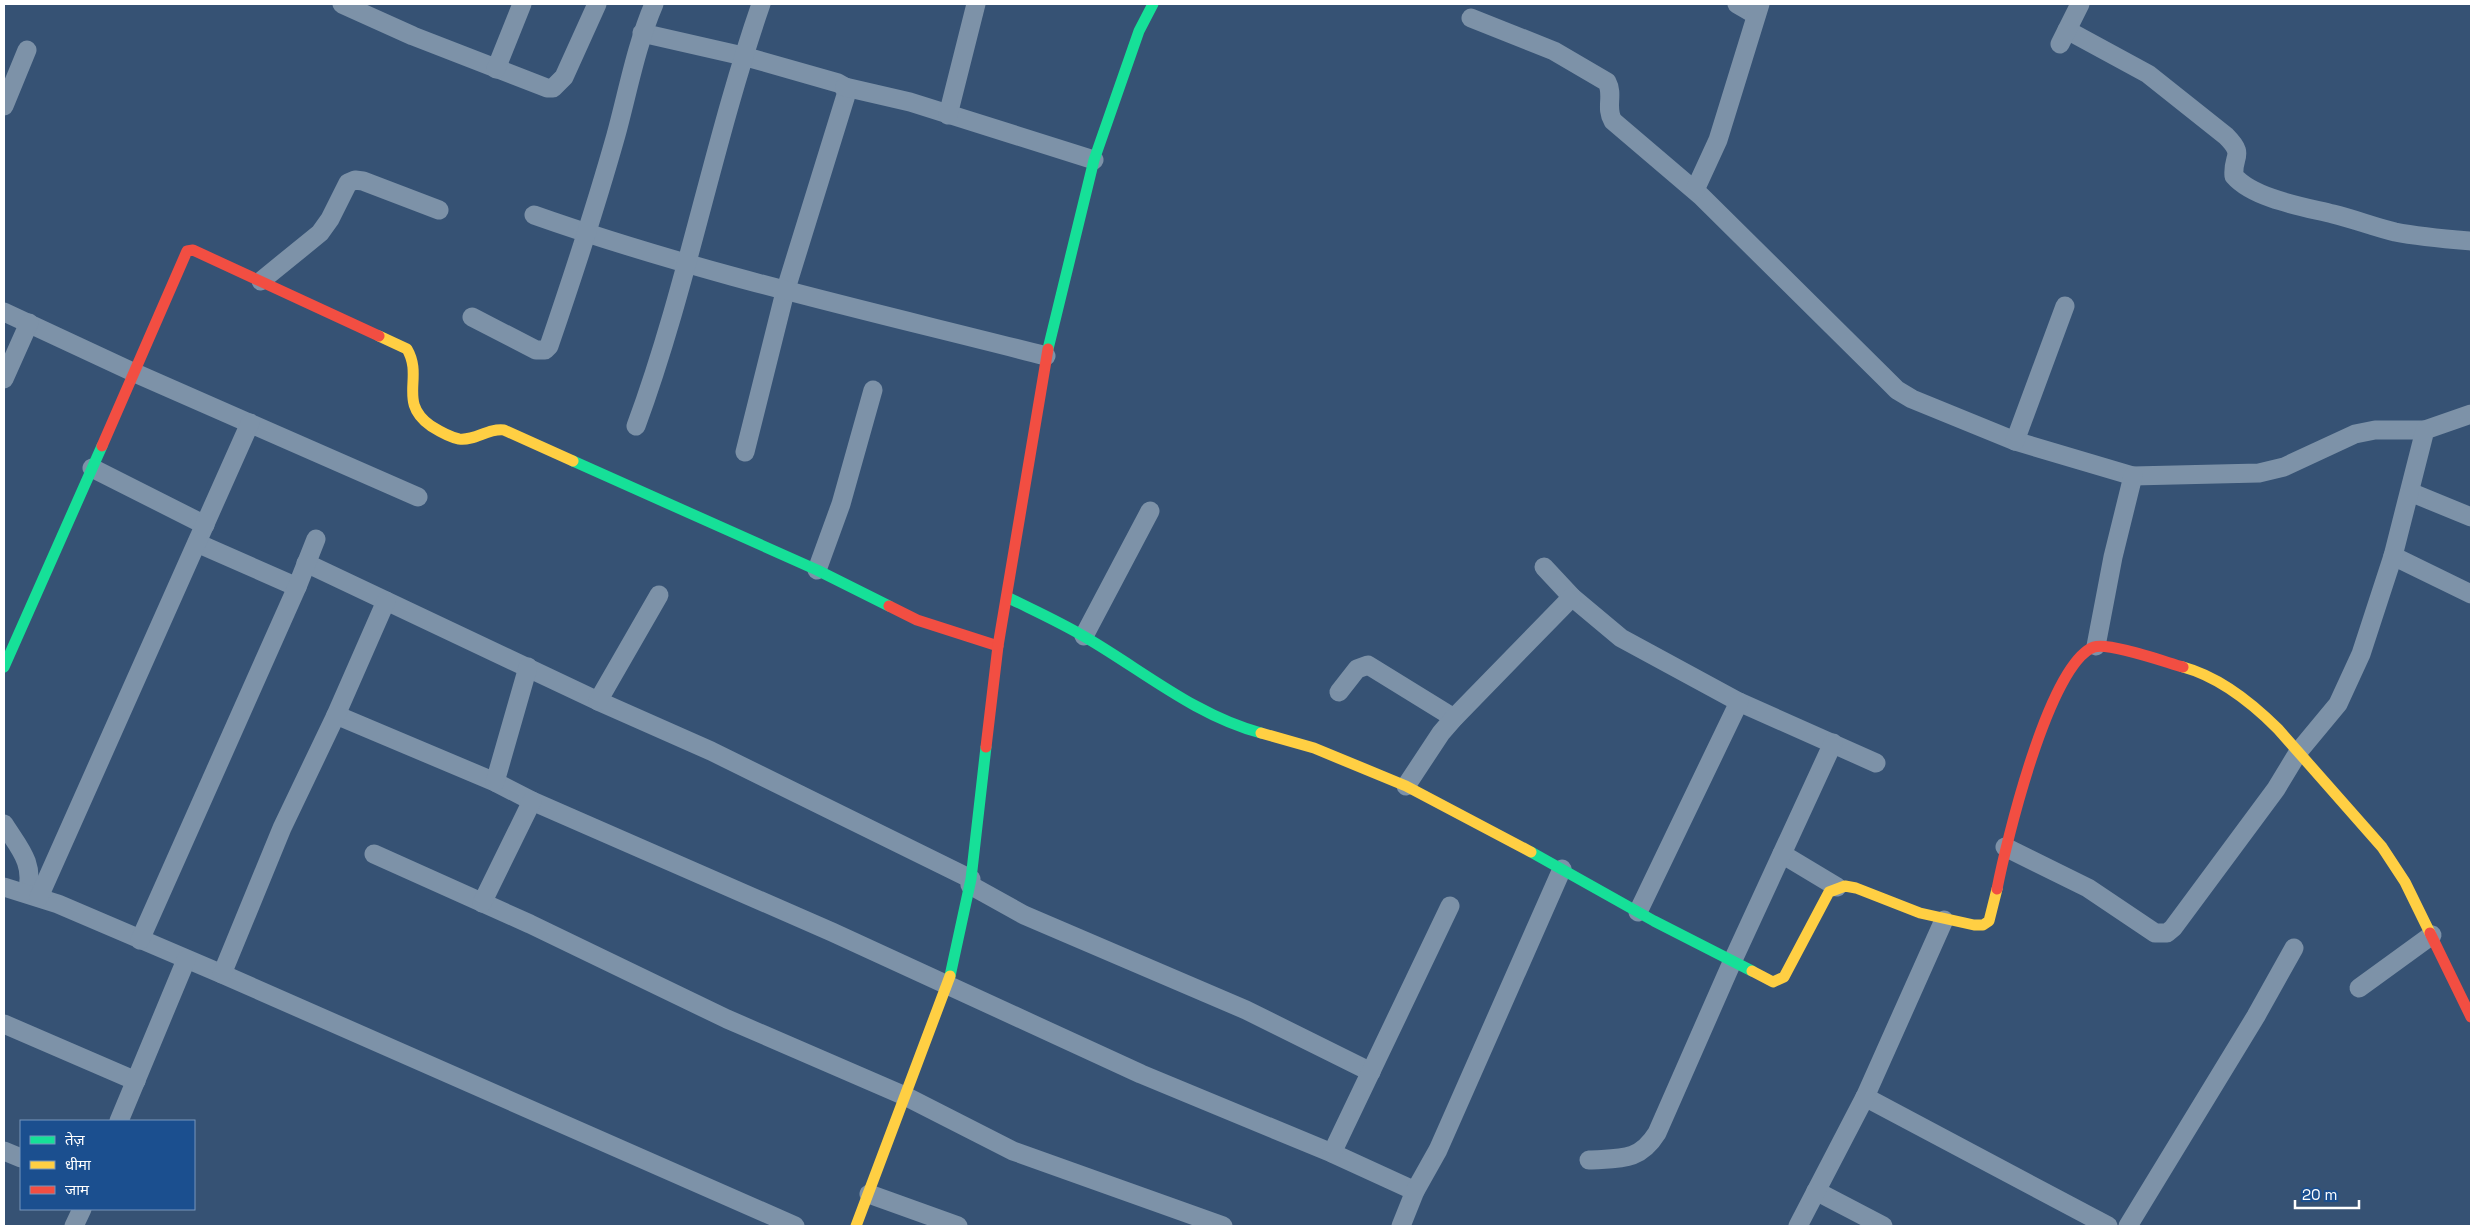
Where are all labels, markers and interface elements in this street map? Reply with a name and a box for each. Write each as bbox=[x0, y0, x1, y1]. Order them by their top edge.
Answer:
legend bbox=[20, 1120, 195, 1210]
text: तेज़ bbox=[65, 1130, 86, 1149]
text: धीमा bbox=[65, 1155, 92, 1174]
scale bar bbox=[2295, 1178, 2359, 1210]
text: जाम bbox=[65, 1180, 90, 1199]
text: 20 m bbox=[2302, 1185, 2337, 1204]

